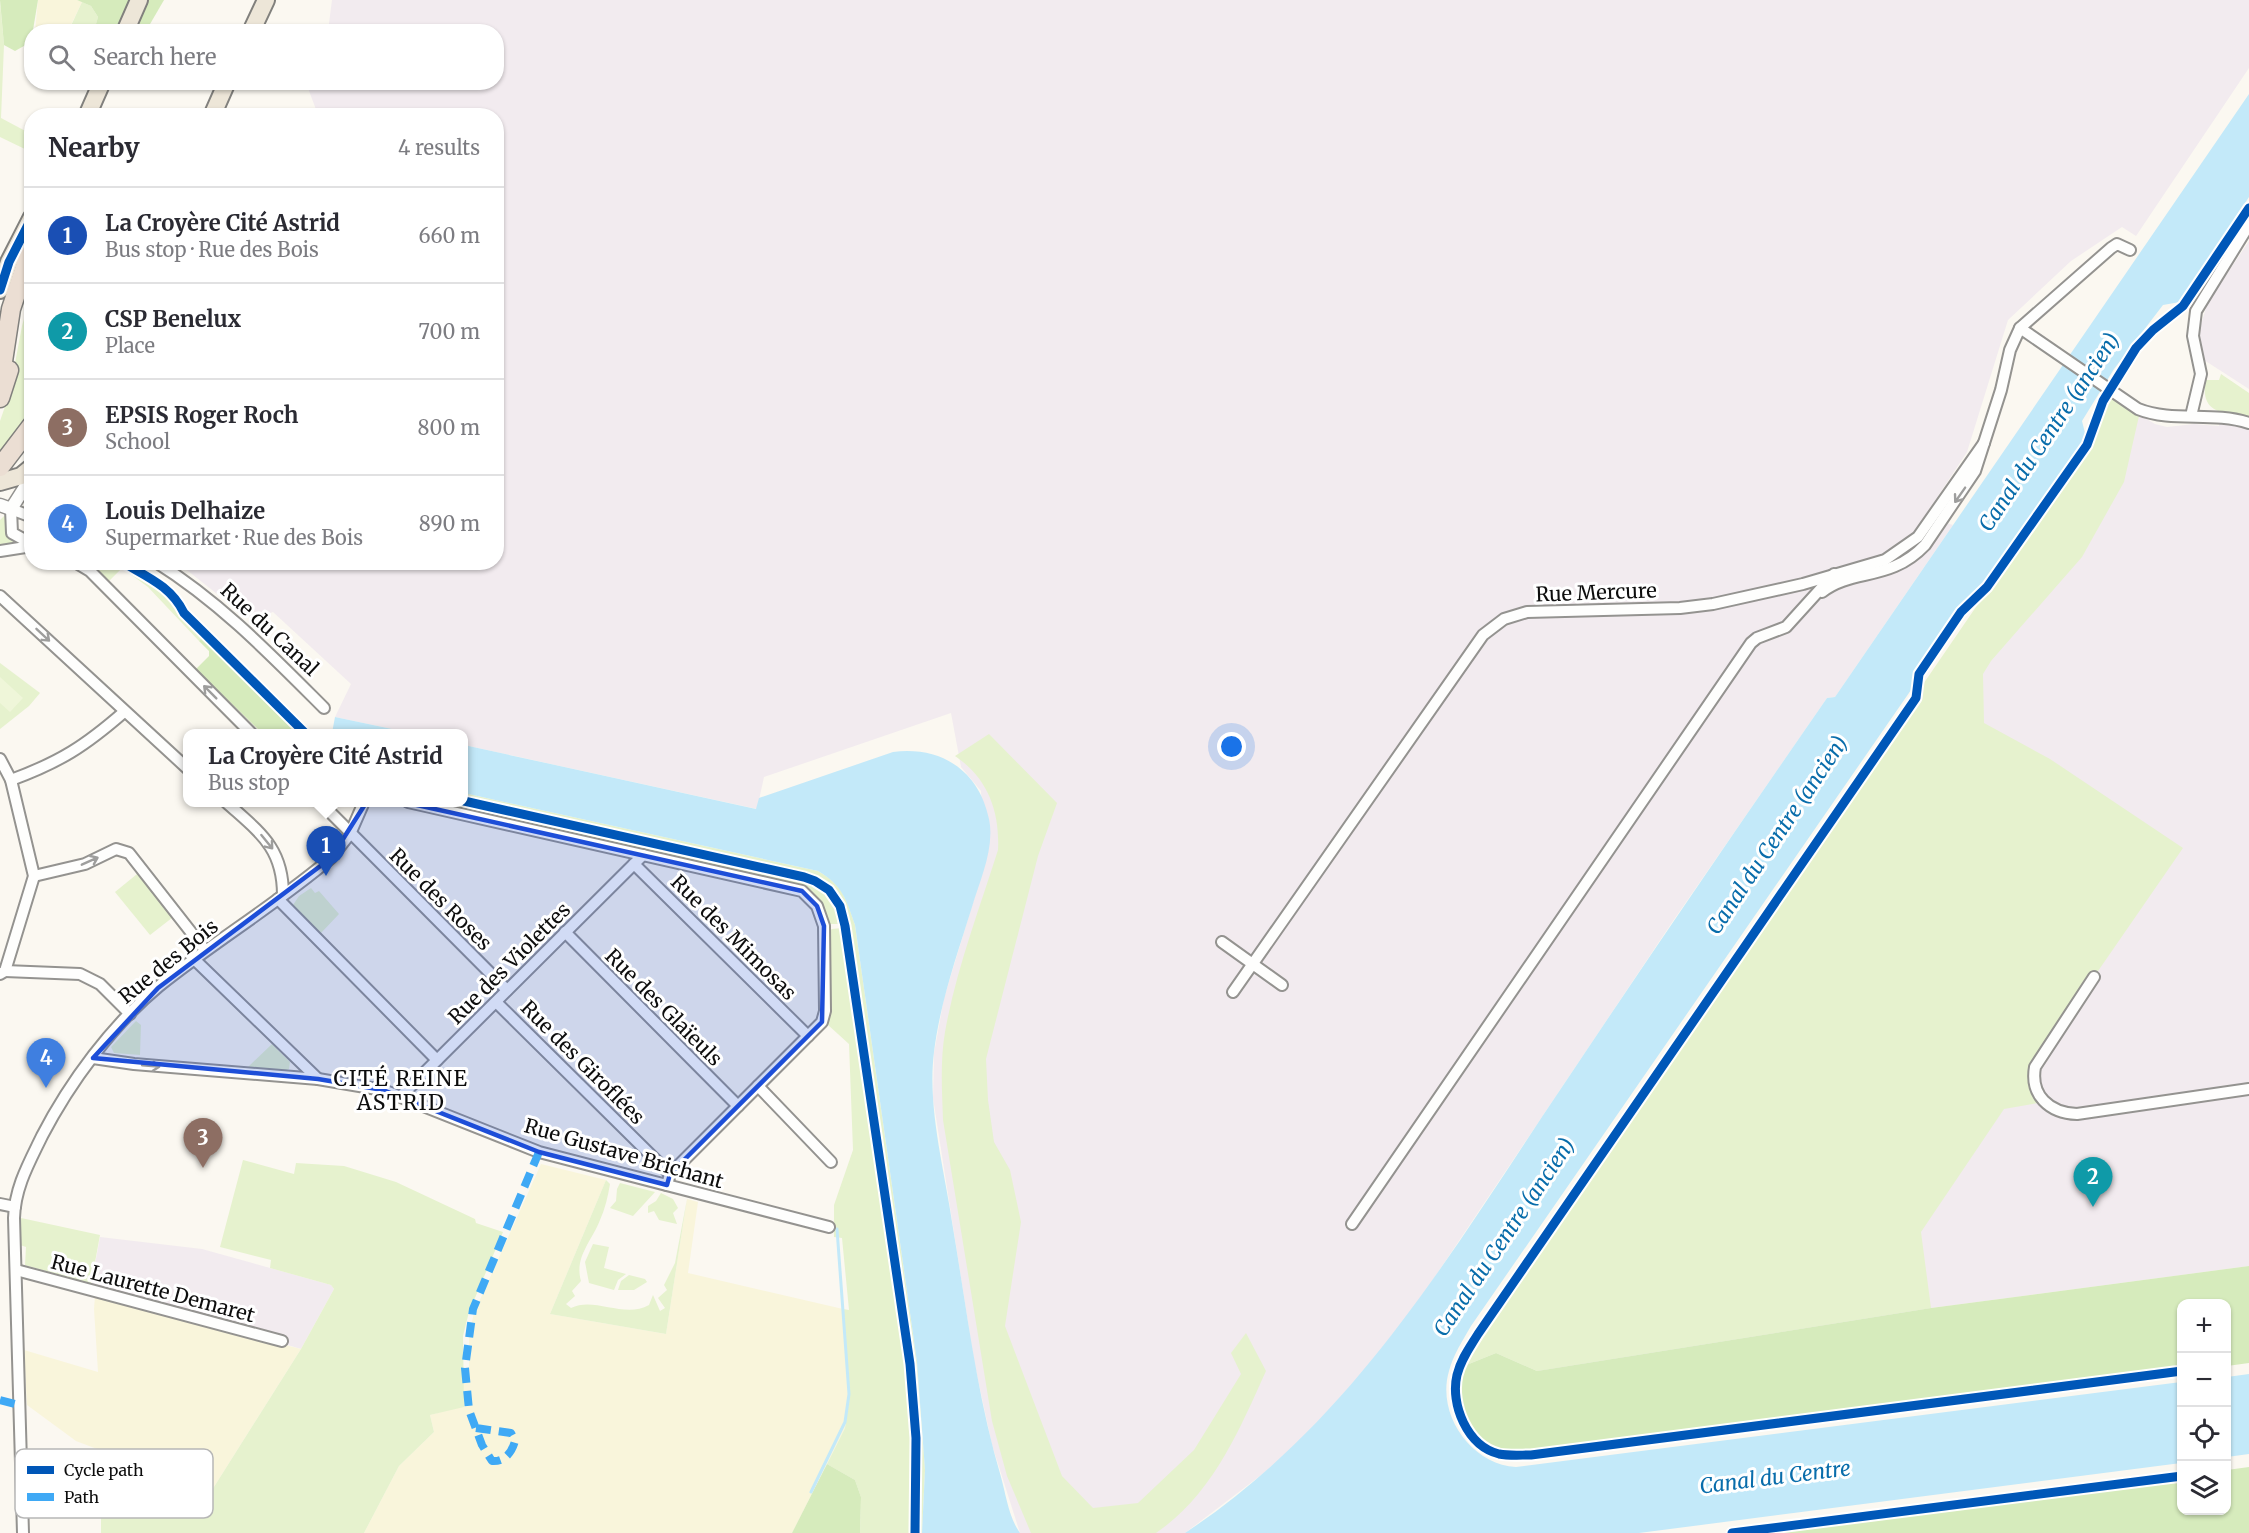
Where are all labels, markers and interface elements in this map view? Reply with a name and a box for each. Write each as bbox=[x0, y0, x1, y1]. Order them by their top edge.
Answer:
search box bbox=[24, 24, 504, 90]
icon: search bbox=[45, 41, 78, 74]
text: Search here bbox=[93, 43, 216, 71]
text: Nearby bbox=[48, 131, 140, 164]
text: 4 results bbox=[398, 135, 480, 160]
text: La Croyère Cité Astrid bbox=[105, 209, 340, 237]
text: 1 bbox=[63, 223, 72, 248]
text: 660 m bbox=[418, 223, 480, 248]
text: Bus stop · Rue des Bois bbox=[105, 237, 319, 262]
text: CSP Benelux bbox=[105, 305, 241, 333]
text: 2 bbox=[62, 319, 73, 344]
text: 700 m bbox=[419, 319, 480, 344]
water label: Canal du Centre (ancien) bbox=[1972, 328, 2126, 536]
text: Place bbox=[105, 333, 155, 358]
text: EPSIS Roger Roch bbox=[105, 401, 298, 429]
text: 3 bbox=[62, 415, 73, 440]
text: 800 m bbox=[418, 415, 480, 440]
text: School bbox=[105, 429, 170, 454]
one-way arrow bbox=[1954, 487, 1966, 503]
text: Louis Delhaize bbox=[105, 497, 265, 525]
text: 4 bbox=[61, 511, 74, 536]
text: 890 m bbox=[419, 511, 480, 536]
text: Supermarket · Rue des Bois bbox=[105, 525, 363, 550]
street label: Rue du Canal bbox=[216, 577, 324, 681]
street label: Rue Mercure bbox=[1535, 577, 1657, 607]
one-way arrow bbox=[36, 628, 51, 643]
one-way arrow bbox=[203, 685, 218, 700]
popup bbox=[183, 729, 468, 807]
water label: Canal du Centre (ancien) bbox=[1700, 731, 1854, 939]
your location bbox=[1217, 732, 1246, 761]
text: La Croyère Cité Astrid bbox=[208, 742, 443, 770]
text: Bus stop bbox=[208, 770, 290, 795]
pin: 1 bbox=[306, 826, 346, 876]
one-way arrow bbox=[261, 834, 274, 850]
street label: Rue des Roses bbox=[385, 843, 497, 955]
one-way arrow bbox=[80, 855, 98, 866]
street label: Rue des Mimosas bbox=[666, 869, 802, 1005]
street label: Rue des Violettes bbox=[443, 897, 575, 1029]
street label: Rue des Bois bbox=[113, 913, 223, 1009]
street label: Rue des Glaïeuls bbox=[600, 943, 728, 1071]
street label: Rue des Giroflées bbox=[516, 995, 650, 1129]
pin: 4 bbox=[26, 1038, 66, 1088]
one-way arrow bbox=[140, 1061, 160, 1072]
district label: CITÉ REINE ASTRID bbox=[334, 1064, 468, 1116]
street label: Rue Gustave Brichant bbox=[522, 1113, 727, 1193]
pin: 3 bbox=[184, 1118, 222, 1168]
water label: Canal du Centre (ancien) bbox=[1427, 1133, 1581, 1341]
pin: 2 bbox=[2074, 1158, 2112, 1207]
street label: Rue Laurette Demaret bbox=[48, 1249, 258, 1327]
map controls bbox=[2177, 1299, 2231, 1515]
button: + bbox=[2177, 1299, 2231, 1353]
button: − bbox=[2177, 1353, 2231, 1407]
button: locate bbox=[2177, 1407, 2231, 1461]
legend bbox=[15, 1449, 213, 1518]
water label: Canal du Centre bbox=[1698, 1454, 1852, 1500]
text: Cycle path bbox=[64, 1460, 144, 1480]
button: layers bbox=[2177, 1461, 2231, 1515]
text: Path bbox=[64, 1487, 100, 1507]

